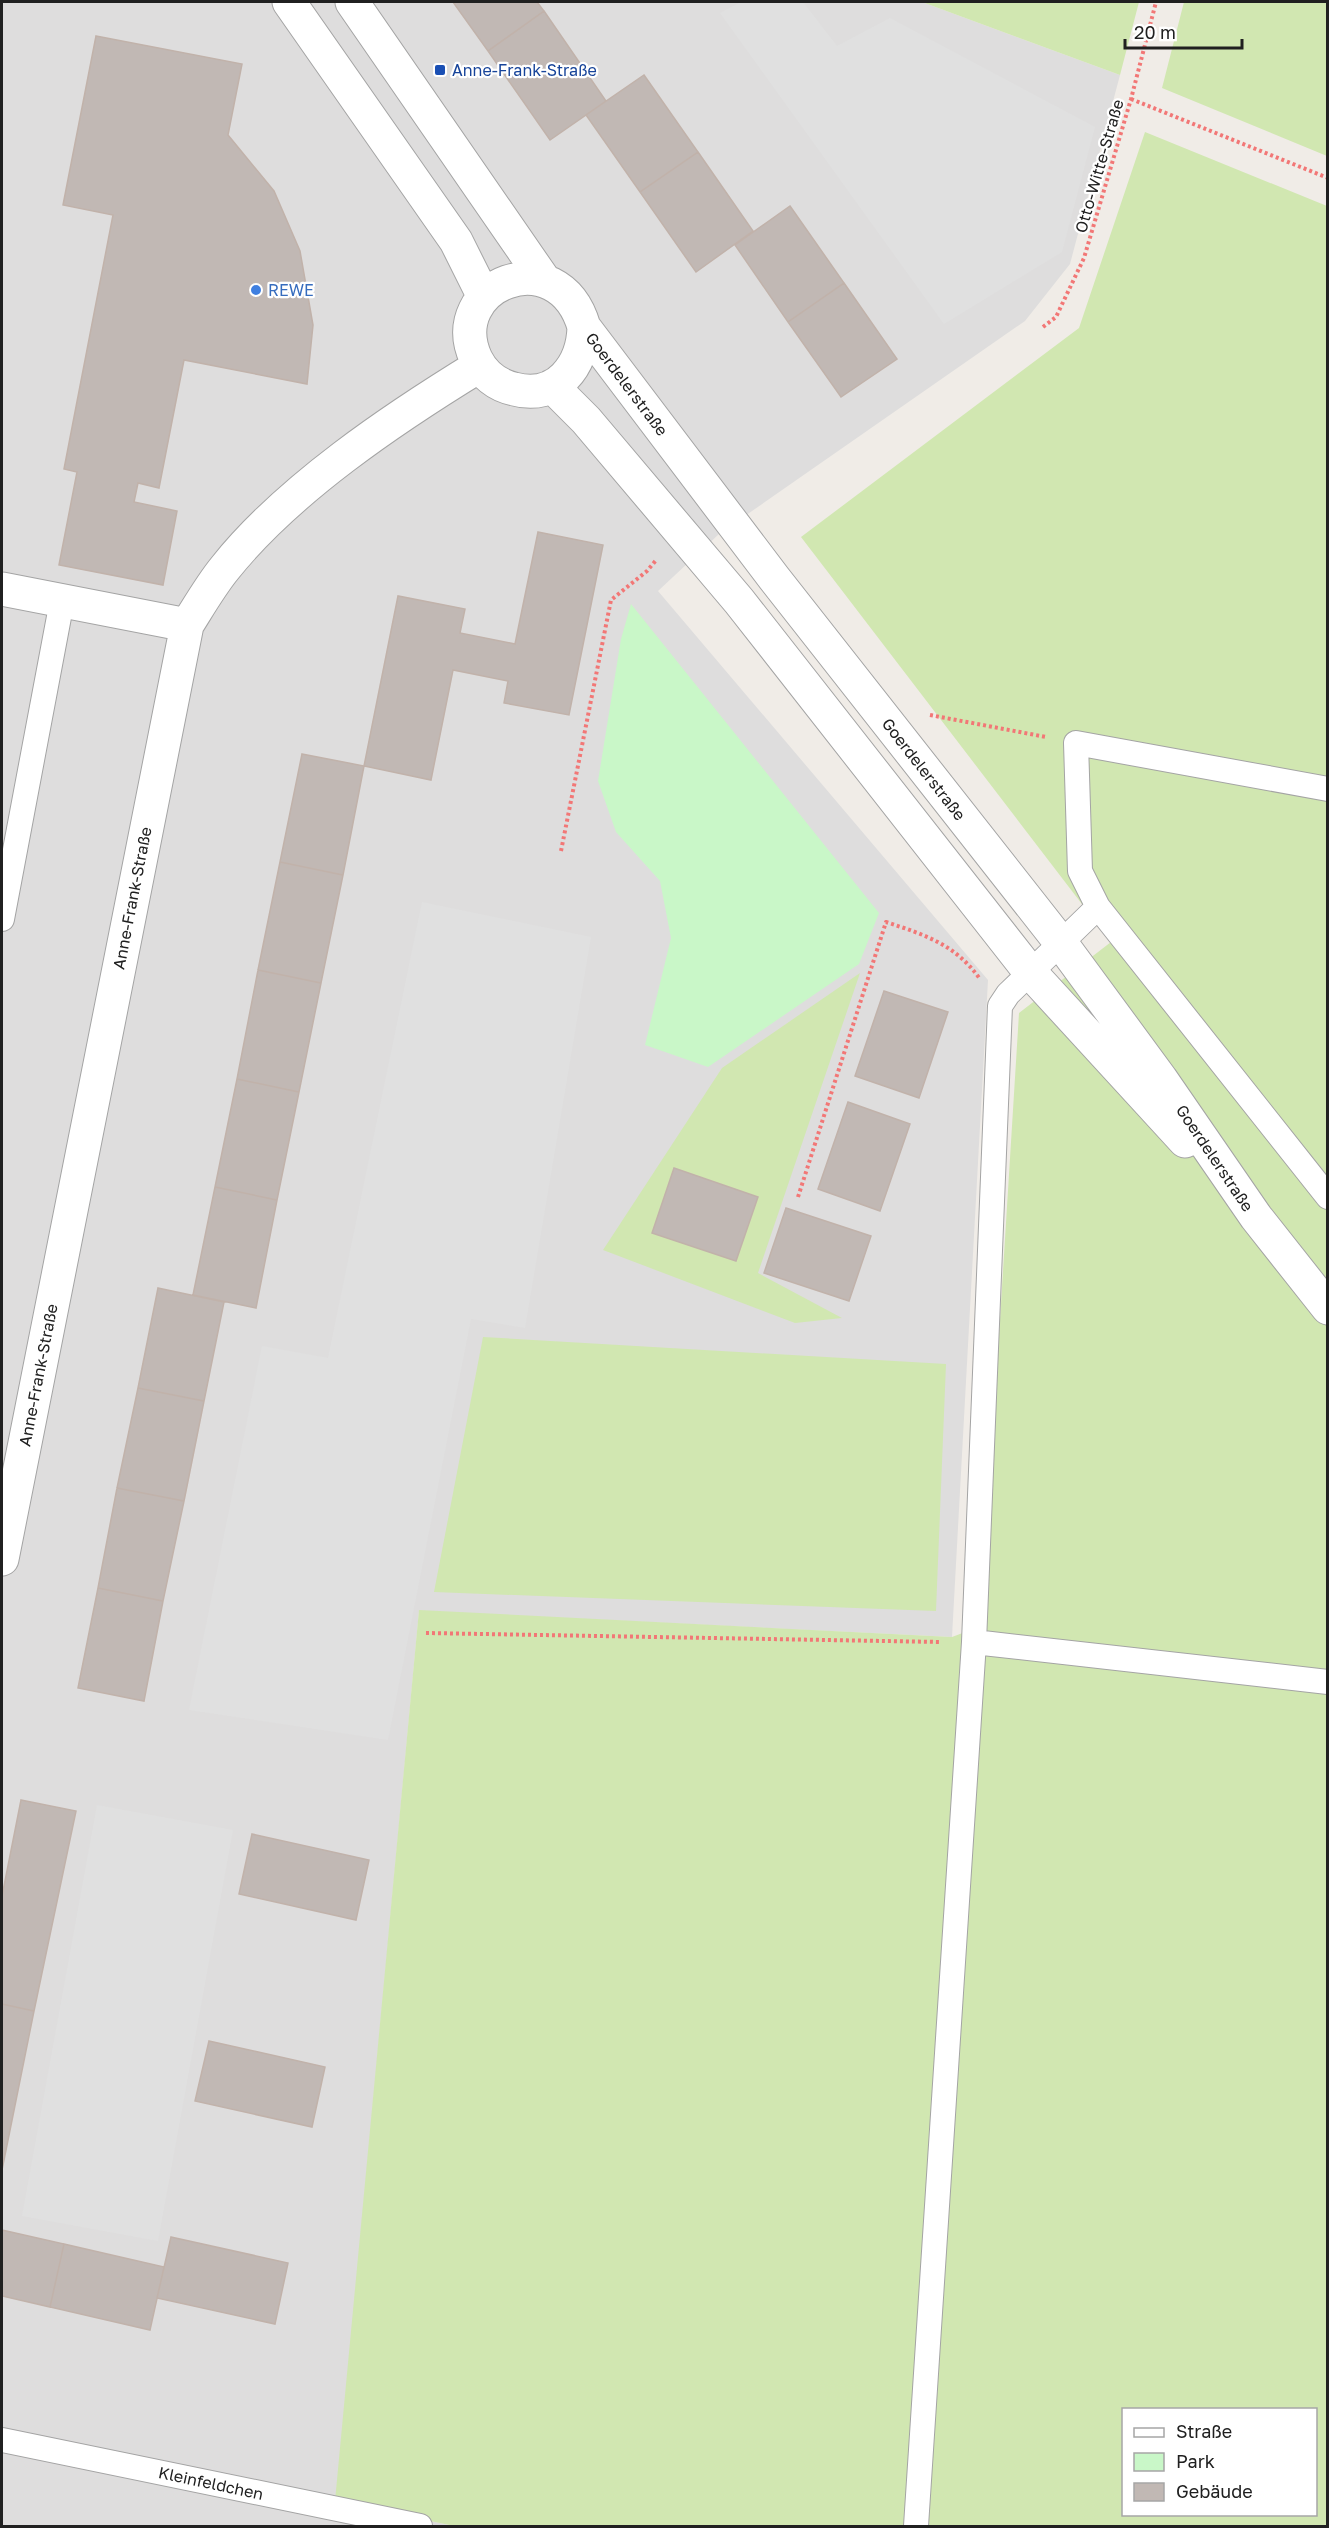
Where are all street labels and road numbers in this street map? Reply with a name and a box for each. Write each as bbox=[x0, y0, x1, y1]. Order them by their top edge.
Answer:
street label: Otto-Witte-Straße bbox=[1070, 97, 1128, 235]
street label: Goerdelerstraße bbox=[582, 328, 672, 440]
street label: Goerdelerstraße bbox=[878, 714, 970, 824]
street label: Anne-Frank-Straße bbox=[108, 825, 156, 971]
street label: Goerdelerstraße bbox=[1172, 1101, 1258, 1215]
street label: Anne-Frank-Straße bbox=[14, 1302, 62, 1448]
street label: Kleinfeldchen bbox=[157, 2462, 265, 2504]

